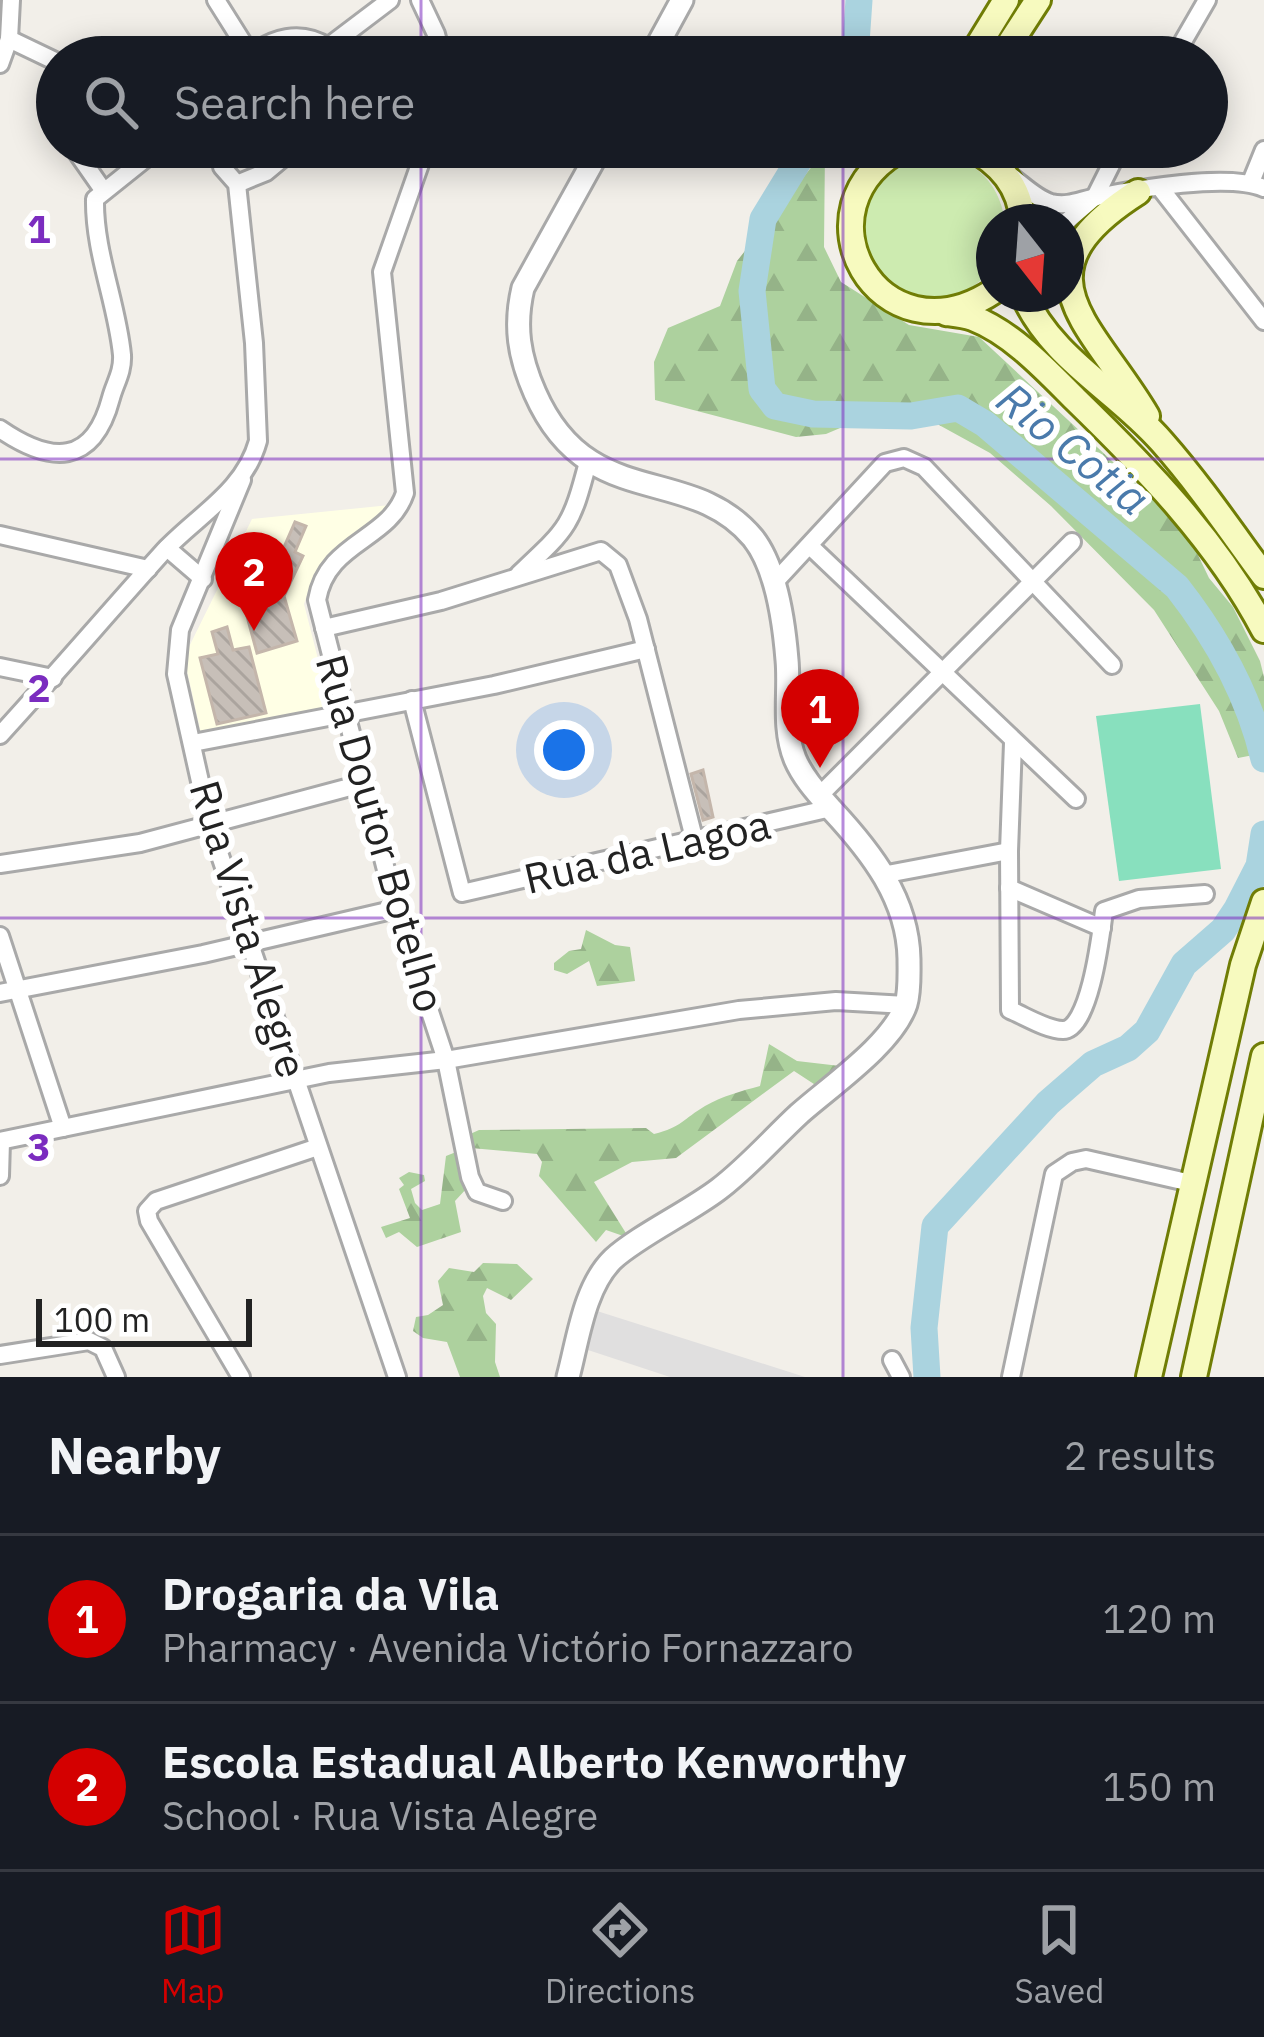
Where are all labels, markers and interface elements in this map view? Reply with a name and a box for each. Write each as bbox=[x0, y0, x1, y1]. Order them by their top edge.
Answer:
search box bbox=[36, 36, 1228, 168]
icon: search bbox=[78, 69, 144, 135]
text: Search here bbox=[174, 73, 415, 131]
text: 1 bbox=[27, 203, 51, 254]
north arrow bbox=[976, 204, 1084, 312]
water label: Rio Cotia bbox=[986, 369, 1162, 527]
pin: 2 bbox=[215, 532, 293, 631]
street label: Rua Doutor Botelho bbox=[304, 648, 458, 1018]
text: 2 bbox=[27, 662, 51, 713]
pin: 1 bbox=[781, 669, 859, 768]
your location bbox=[534, 720, 594, 780]
street label: Rua Vista Alegre bbox=[178, 774, 320, 1084]
street label: Rua da Lagoa bbox=[518, 796, 776, 906]
text: 3 bbox=[27, 1121, 51, 1172]
scale bar bbox=[36, 1293, 252, 1346]
text: 100 m bbox=[54, 1298, 150, 1341]
text: Nearby bbox=[48, 1422, 221, 1488]
text: 2 results bbox=[1064, 1430, 1216, 1481]
text: Drogaria da Vila bbox=[162, 1564, 499, 1622]
text: 1 bbox=[75, 1593, 99, 1644]
text: 120 m bbox=[1103, 1593, 1216, 1644]
text: Pharmacy · Avenida Victório Fornazzaro bbox=[162, 1622, 854, 1673]
text: Escola Estadual Alberto Kenworthy bbox=[162, 1732, 906, 1790]
text: 2 bbox=[75, 1761, 99, 1812]
text: 150 m bbox=[1103, 1761, 1216, 1812]
text: School · Rua Vista Alegre bbox=[162, 1790, 598, 1841]
tab: Map bbox=[160, 1897, 226, 2012]
tab: Directions bbox=[545, 1897, 695, 2012]
tab: Saved bbox=[1015, 1897, 1104, 2012]

